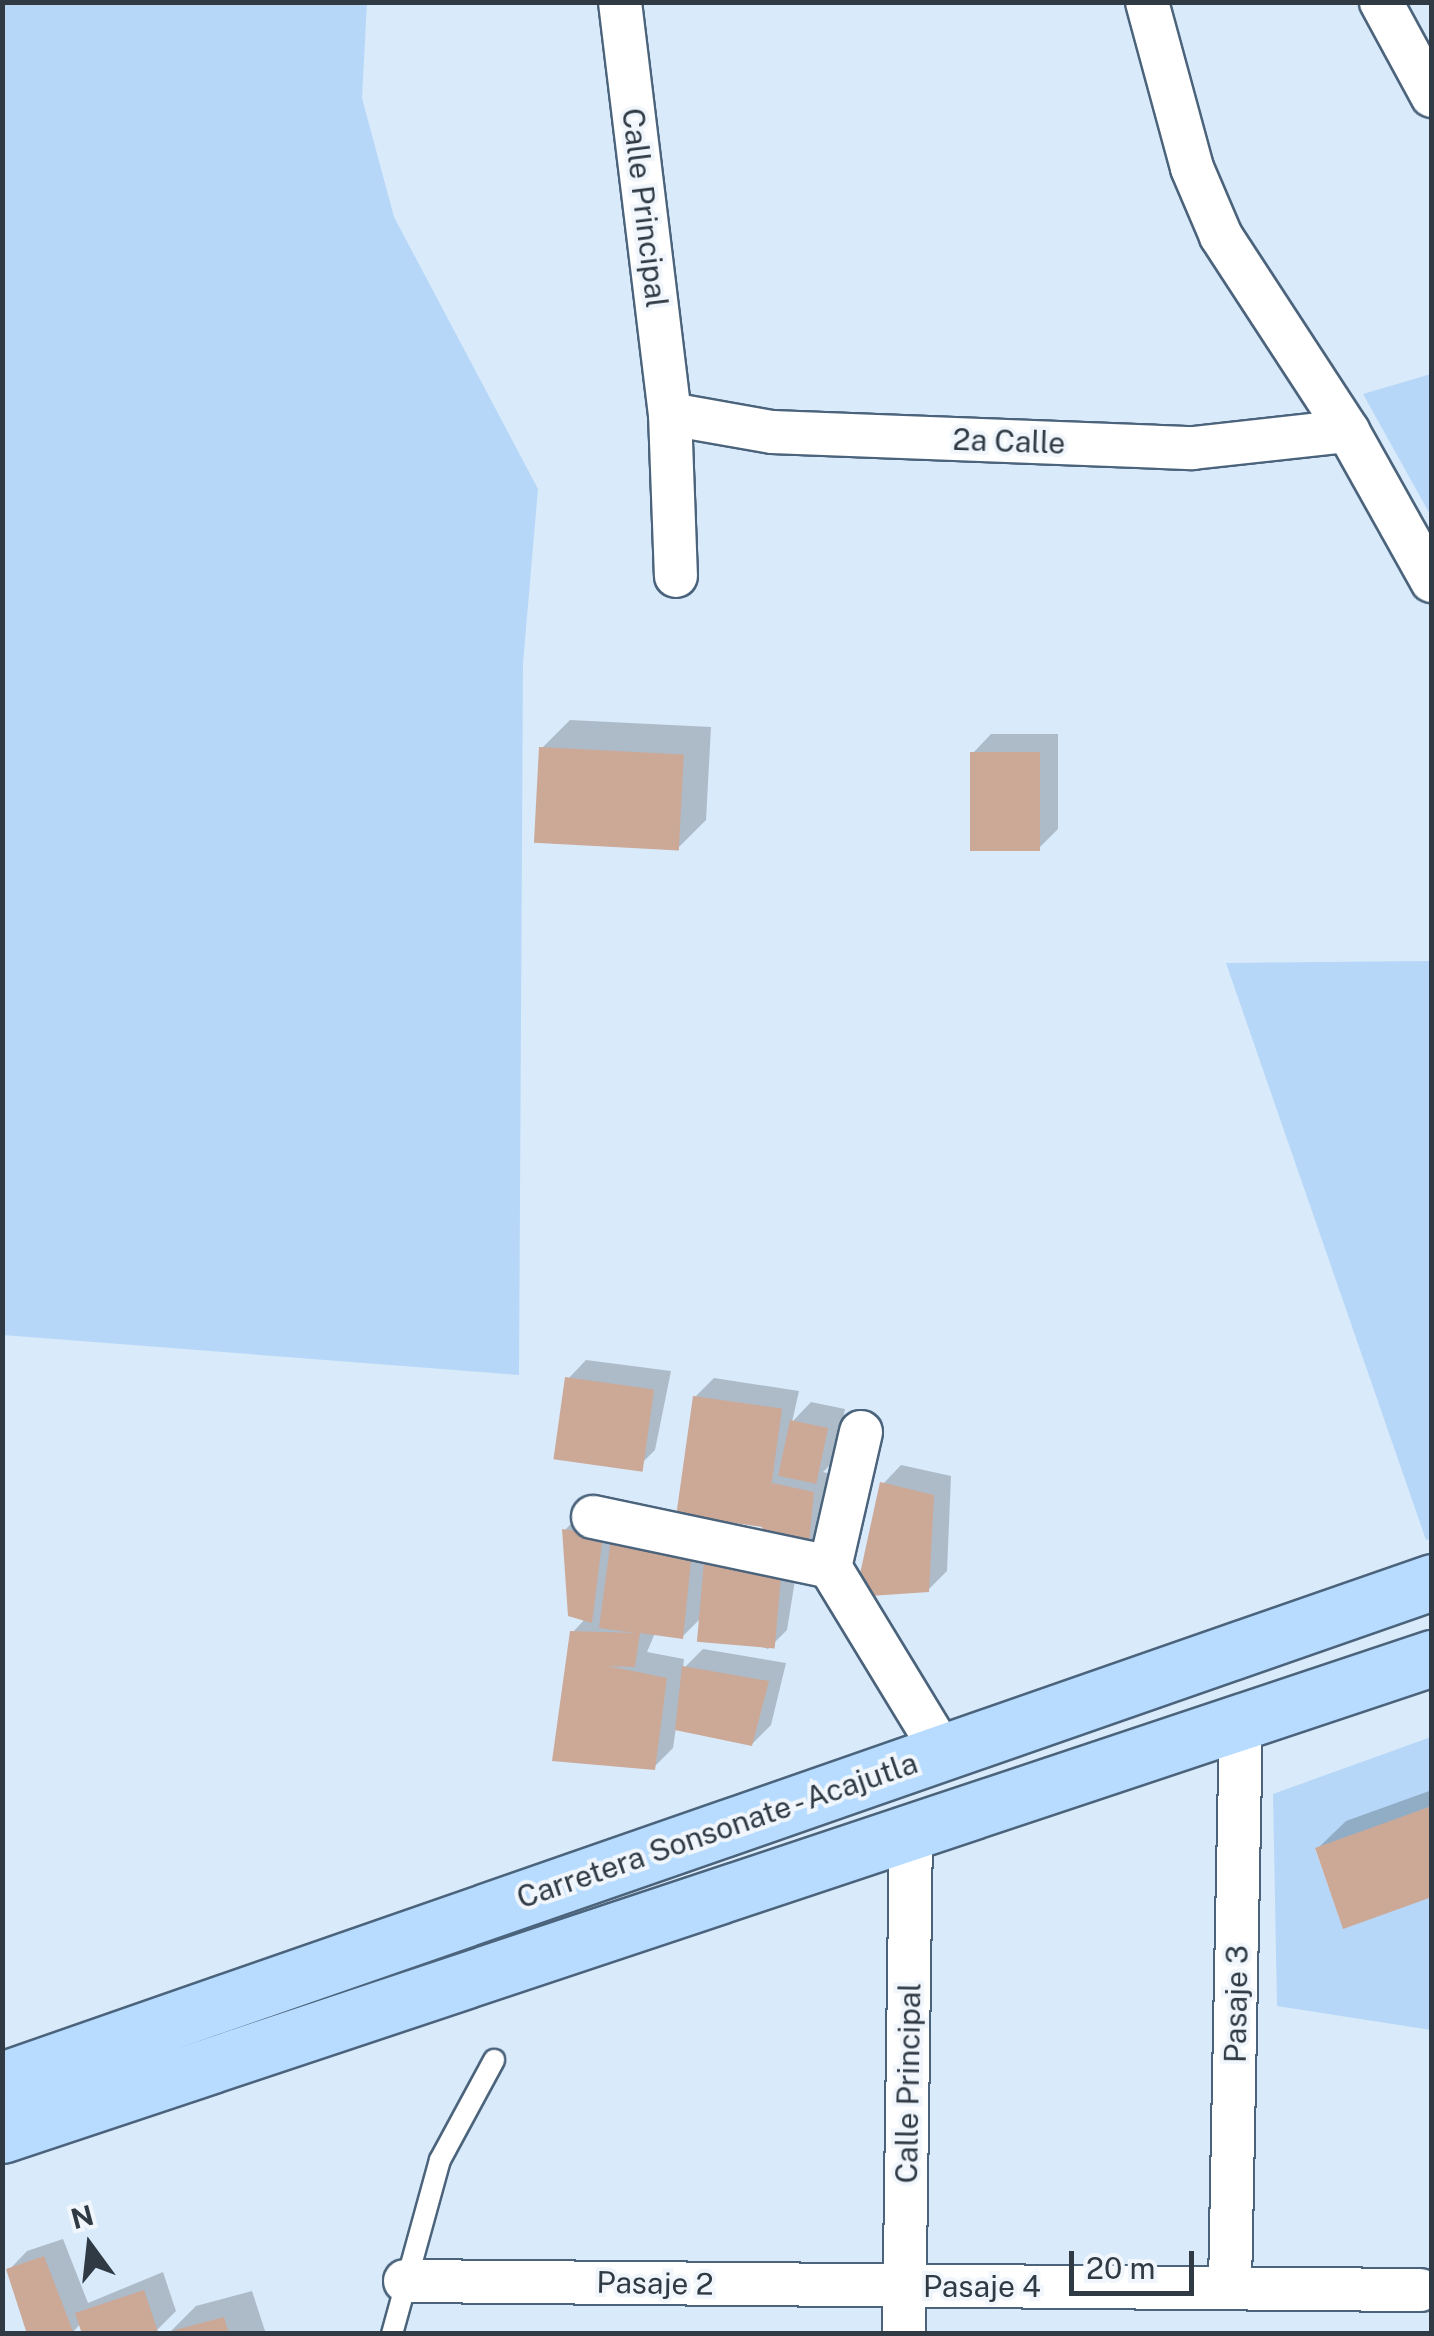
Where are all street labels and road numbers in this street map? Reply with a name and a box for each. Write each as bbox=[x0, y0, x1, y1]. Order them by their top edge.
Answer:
street label: Calle Principal bbox=[615, 106, 675, 310]
street label: 2a Calle bbox=[952, 421, 1066, 461]
street label: Carretera Sonsonate - Acajutla bbox=[508, 1743, 926, 1917]
street label: Pasaje 3 bbox=[1217, 1945, 1255, 2063]
street label: Calle Principal bbox=[888, 1982, 928, 2184]
street label: Pasaje 2 bbox=[596, 2264, 714, 2302]
street label: Pasaje 4 bbox=[923, 2268, 1041, 2304]

